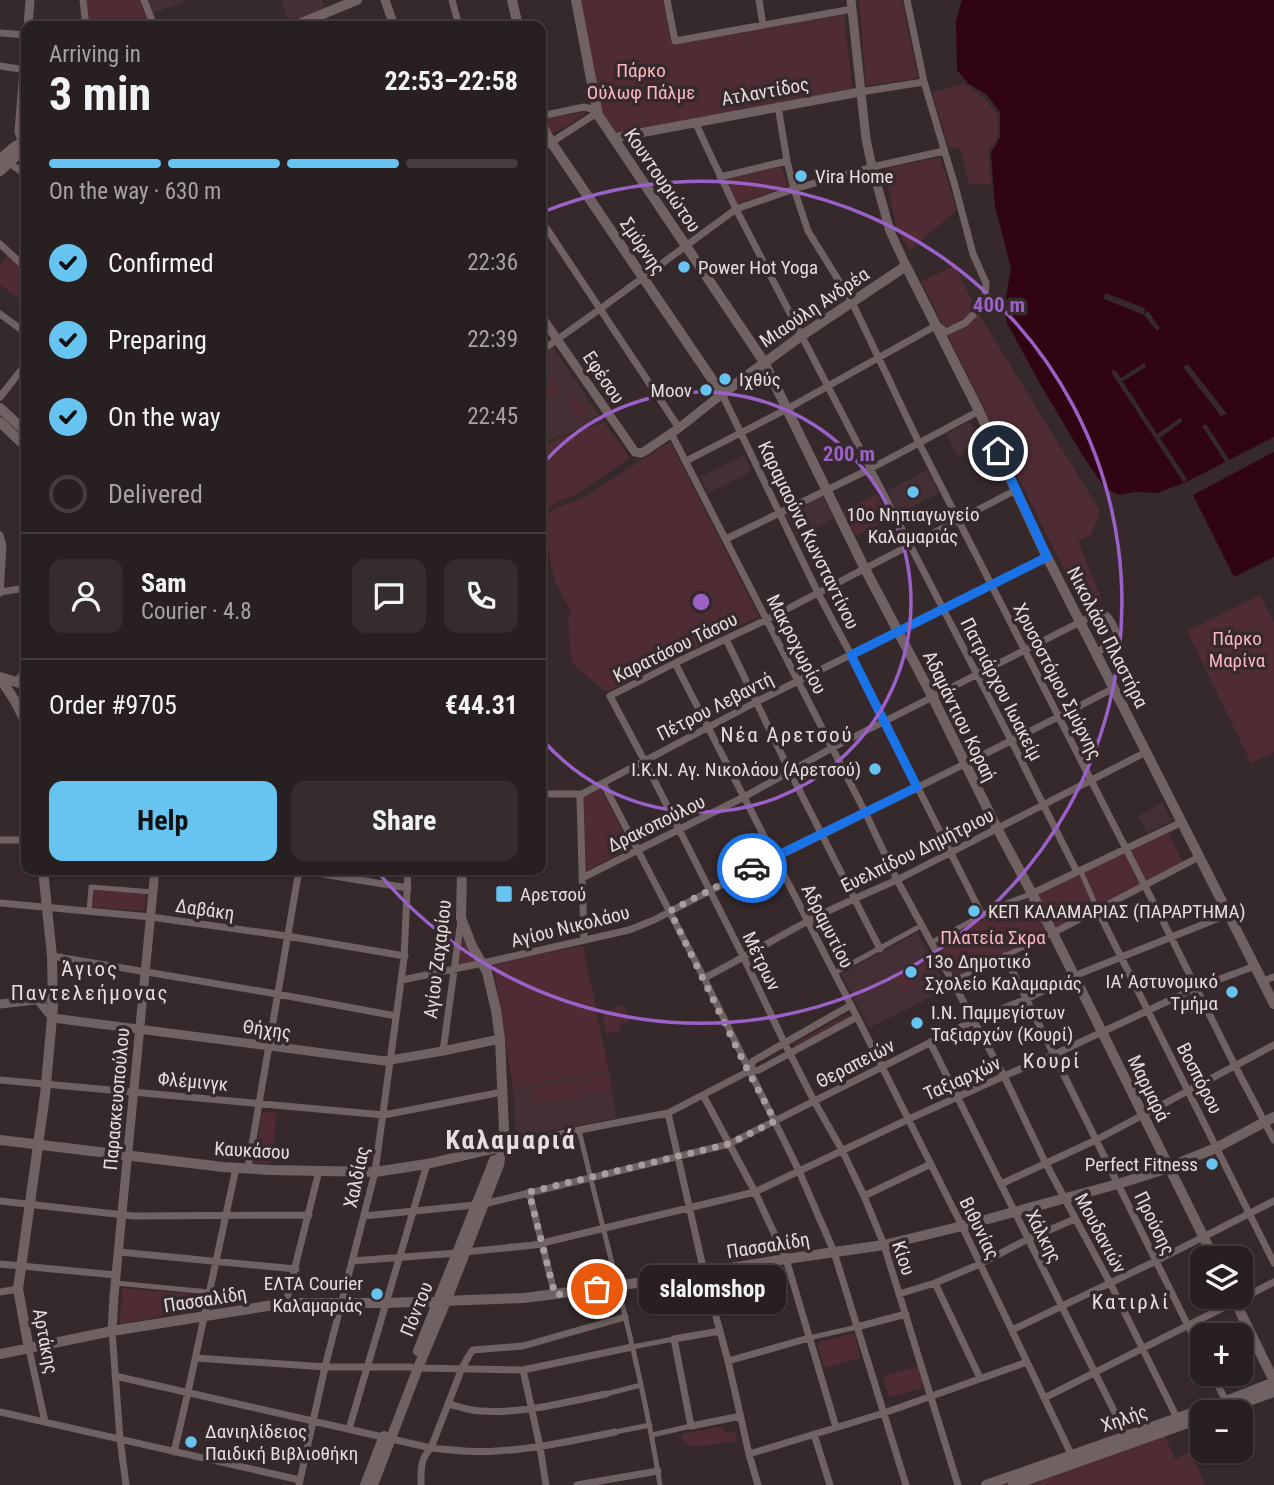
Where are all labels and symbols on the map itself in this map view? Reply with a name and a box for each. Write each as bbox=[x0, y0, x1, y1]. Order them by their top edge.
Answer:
park label: Πάρκο Ούλωφ Πάλμε bbox=[587, 59, 695, 104]
street label: Ατλαντίδος bbox=[720, 72, 811, 111]
street label: Κουντουριώτου bbox=[619, 124, 706, 237]
place label: Vira Home bbox=[815, 165, 894, 188]
marker: Vira Home bbox=[793, 168, 809, 184]
street label: Σμύρνης bbox=[615, 213, 670, 279]
place label: Power Hot Yoga bbox=[698, 256, 818, 279]
marker: Power Hot Yoga bbox=[676, 259, 692, 275]
street label: Μιαούλη Ανδρέα bbox=[755, 262, 874, 352]
text: 400 m bbox=[973, 293, 1025, 317]
street label: Εφέσου bbox=[578, 347, 629, 408]
place label: Ιχθύς bbox=[739, 368, 781, 391]
marker: Ιχθύς bbox=[717, 371, 733, 387]
place label: Moov bbox=[651, 379, 692, 402]
marker: Moov bbox=[698, 382, 714, 398]
pin bbox=[968, 421, 1028, 481]
street label: Καραμαούνα Κωνσταντίνου bbox=[753, 437, 864, 633]
text: 200 m bbox=[823, 442, 875, 466]
marker: 10ο Νηπιαγωγείο Καλαμαριάς bbox=[905, 484, 921, 500]
place label: 10ο Νηπιαγωγείο Καλαμαριάς bbox=[846, 503, 980, 548]
street label: Νικολάου Πλαστήρα bbox=[1062, 563, 1153, 712]
centre of rings bbox=[689, 590, 713, 614]
street label: Μακροχωρίου bbox=[762, 591, 832, 698]
street label: Χρυσοστόμου Σμύρνης bbox=[1008, 599, 1107, 763]
street label: Καρατάσου Τάσου bbox=[609, 607, 741, 687]
street label: Πατριάρχου Ιωακείμ bbox=[956, 614, 1048, 765]
park label: Πάρκο Μαρίνα bbox=[1209, 627, 1266, 672]
street label: Αδαμάντιου Κοραή bbox=[918, 647, 1001, 785]
street label: Πέτρου Λεβαντή bbox=[653, 667, 777, 746]
district label: Νέα Αρετσού bbox=[720, 723, 854, 747]
place label: Ι.Κ.Ν. Αγ. Νικολάου (Αρετσού) bbox=[631, 758, 861, 781]
marker: Ι.Κ.Ν. Αγ. Νικολάου (Αρετσού) bbox=[867, 761, 883, 777]
street label: Δρακοπούλου bbox=[604, 790, 709, 857]
street label: Ευελπίδου Δημήτριου bbox=[837, 803, 997, 897]
courier bbox=[717, 833, 787, 903]
street label: Αδραμυτίου bbox=[797, 880, 858, 972]
place label: Αρετσού bbox=[520, 883, 586, 906]
marker: Αρετσού bbox=[494, 884, 514, 904]
street label: Δαβάκη bbox=[174, 894, 236, 925]
street label: Αγίου Ζαχαρίου bbox=[419, 898, 456, 1020]
place label: ΚΕΠ ΚΑΛΑΜΑΡΙΑΣ (ΠΑΡΑΡΤΗΜΑ) bbox=[988, 900, 1246, 923]
street label: Αγίου Νικολάου bbox=[508, 901, 632, 952]
marker: ΚΕΠ ΚΑΛΑΜΑΡΙΑΣ (ΠΑΡΑΡΤΗΜΑ) bbox=[966, 903, 982, 919]
park label: Πλατεία Σκρα bbox=[940, 926, 1046, 949]
street label: Μέτρων bbox=[737, 928, 786, 995]
place label: 13ο Δημοτικό Σχολείο Καλαμαριάς bbox=[925, 950, 1082, 995]
district label: Άγιος Παντελεήμονας bbox=[11, 957, 169, 1005]
marker: 13ο Δημοτικό Σχολείο Καλαμαριάς bbox=[903, 964, 919, 980]
place label: ΙΑ' Αστυνομικό Τμήμα bbox=[1106, 970, 1219, 1015]
marker: ΙΑ' Αστυνομικό Τμήμα bbox=[1224, 984, 1240, 1000]
place label: Ι.Ν. Παμμεγίστων Ταξιαρχών (Κουρί) bbox=[931, 1001, 1073, 1046]
street label: Θήχης bbox=[241, 1015, 293, 1044]
marker: Ι.Ν. Παμμεγίστων Ταξιαρχών (Κουρί) bbox=[909, 1015, 925, 1031]
street label: Παρασκευοπούλου bbox=[99, 1027, 134, 1171]
street label: Θεραπειών bbox=[812, 1034, 898, 1093]
street label: Βοσπόρου bbox=[1172, 1039, 1227, 1118]
district label: Κουρί bbox=[1023, 1049, 1081, 1073]
street label: Ταξιαρχών bbox=[920, 1051, 1004, 1106]
street label: Μαρμαρά bbox=[1123, 1051, 1175, 1126]
street label: Φλέμινγκ bbox=[157, 1067, 229, 1096]
district label: Καλαμαριά bbox=[445, 1125, 577, 1155]
street label: Καυκάσου bbox=[214, 1137, 290, 1164]
street label: Χαλδίας bbox=[339, 1144, 374, 1210]
place label: Perfect Fitness bbox=[1085, 1153, 1198, 1176]
marker: Perfect Fitness bbox=[1204, 1156, 1220, 1172]
street label: Προύσης bbox=[1129, 1188, 1180, 1259]
street label: Μουδανιών bbox=[1070, 1189, 1131, 1277]
street label: Βιθυνίας bbox=[955, 1193, 1005, 1263]
street label: Χάλκης bbox=[1020, 1206, 1067, 1267]
street label: Πασσαλίδη bbox=[725, 1228, 811, 1263]
street label: Κίου bbox=[887, 1238, 920, 1278]
pin bbox=[567, 1259, 627, 1319]
callout: slalomshop bbox=[639, 1264, 786, 1314]
place label: ΕΛΤΑ Courier Καλαμαριάς bbox=[264, 1272, 363, 1317]
street label: Πόντου bbox=[395, 1279, 438, 1340]
street label: Πασσαλίδη bbox=[162, 1282, 248, 1317]
marker: ΕΛΤΑ Courier Καλαμαριάς bbox=[369, 1286, 385, 1302]
district label: Κατιρλί bbox=[1092, 1290, 1170, 1314]
street label: Αρτάκης bbox=[28, 1307, 63, 1376]
street label: Χηλής bbox=[1098, 1400, 1150, 1437]
place label: Δανιηλίδειος Παιδική Βιβλιοθήκη bbox=[205, 1420, 358, 1465]
marker: Δανιηλίδειος Παιδική Βιβλιοθήκη bbox=[183, 1434, 199, 1450]

